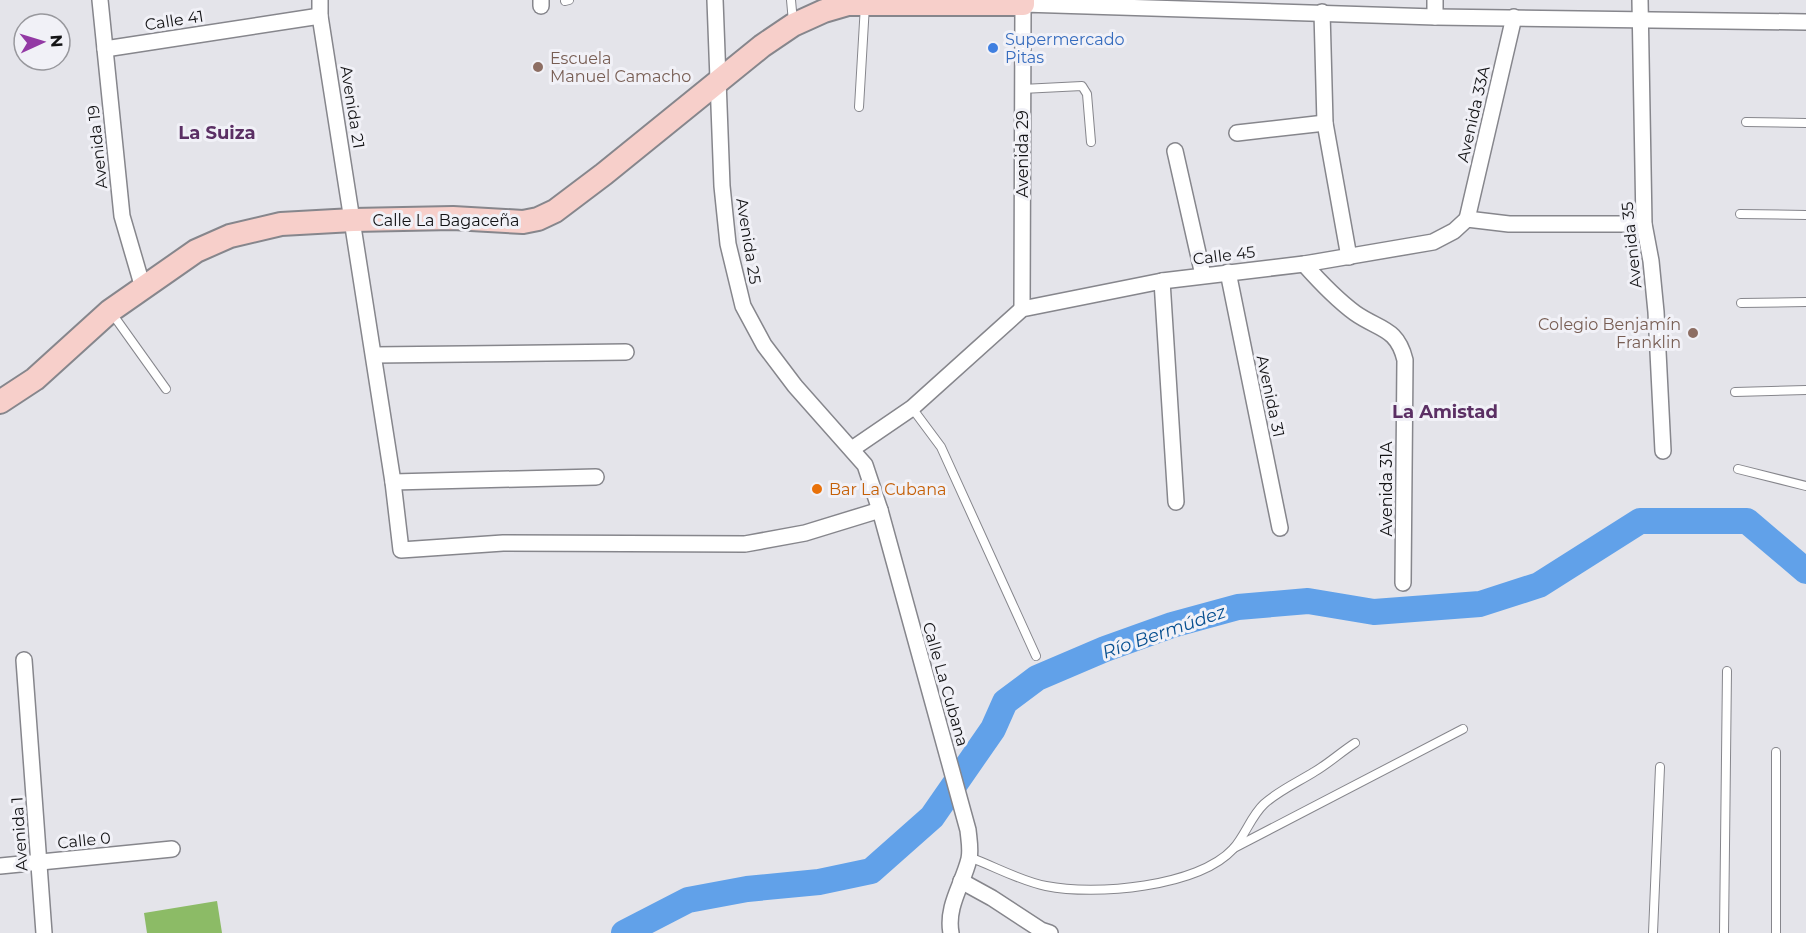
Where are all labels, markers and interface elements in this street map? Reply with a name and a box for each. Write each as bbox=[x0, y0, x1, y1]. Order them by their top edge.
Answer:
street label: Calle 41 bbox=[143, 6, 205, 34]
north arrow bbox=[12, 12, 72, 72]
place label: Supermercado Pitas bbox=[1005, 30, 1125, 67]
text: N bbox=[47, 34, 66, 48]
marker: Supermercado Pitas bbox=[986, 41, 1000, 55]
place label: Escuela Manuel Camacho bbox=[550, 49, 691, 86]
marker: Escuela Manuel Camacho bbox=[531, 60, 545, 74]
street label: Avenida 21 bbox=[337, 64, 368, 150]
street label: Avenida 33A bbox=[1453, 64, 1494, 164]
street label: Avenida 19 bbox=[84, 104, 111, 190]
street label: Avenida 29 bbox=[1013, 110, 1032, 198]
district label: La Suiza bbox=[178, 122, 256, 144]
street label: Avenida 25 bbox=[732, 197, 765, 285]
street label: Avenida 35 bbox=[1618, 201, 1645, 289]
street label: Calle La Bagaceña bbox=[373, 211, 519, 230]
street label: Calle 45 bbox=[1192, 242, 1256, 269]
place label: Colegio Benjamín Franklin bbox=[1538, 315, 1681, 352]
marker: Colegio Benjamín Franklin bbox=[1686, 326, 1700, 340]
street label: Avenida 31 bbox=[1253, 353, 1288, 439]
district label: La Amistad bbox=[1392, 401, 1498, 423]
street label: Avenida 31A bbox=[1377, 441, 1396, 537]
place label: Bar La Cubana bbox=[829, 480, 946, 499]
marker: Bar La Cubana bbox=[810, 482, 824, 496]
water label: Río Bermúdez bbox=[1100, 600, 1229, 663]
street label: Calle La Cubana bbox=[919, 620, 972, 749]
street label: Avenida 1 bbox=[7, 796, 32, 872]
street label: Calle 0 bbox=[56, 828, 112, 853]

